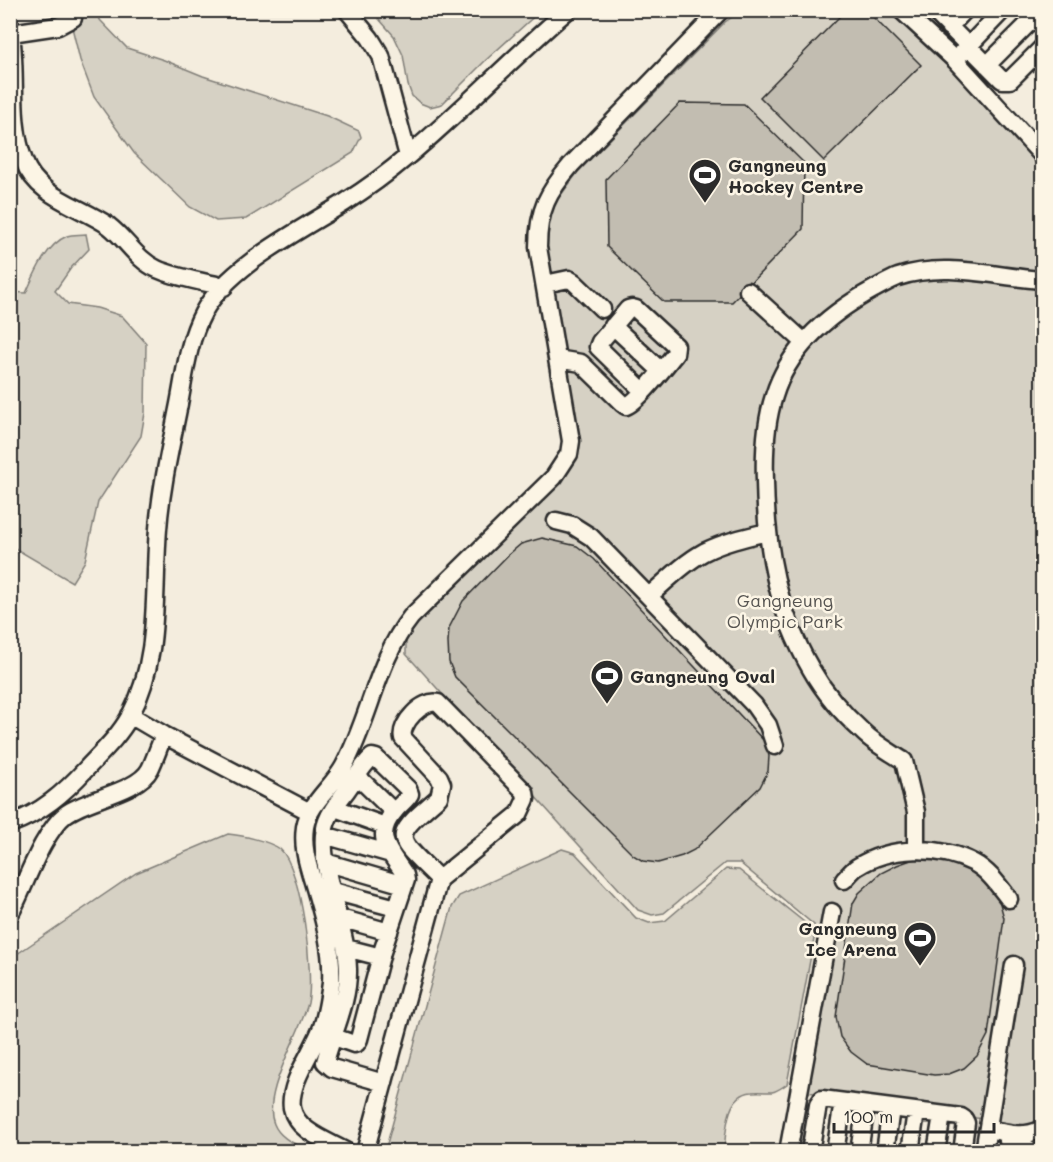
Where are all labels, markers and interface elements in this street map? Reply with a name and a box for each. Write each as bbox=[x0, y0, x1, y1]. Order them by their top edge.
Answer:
place label: Gangneung Hockey Centre bbox=[728, 153, 864, 198]
sports icon: Gangneung Hockey Centre bbox=[687, 157, 723, 204]
park label: Gangneung Olympic Park bbox=[727, 588, 843, 633]
sports icon: Gangneung Oval bbox=[589, 658, 625, 705]
place label: Gangneung Oval bbox=[630, 664, 775, 688]
place label: Gangneung Ice Arena bbox=[799, 916, 897, 961]
sports icon: Gangneung Ice Arena bbox=[902, 920, 938, 967]
scale bar bbox=[834, 1096, 994, 1134]
text: 100 m bbox=[843, 1104, 893, 1128]

